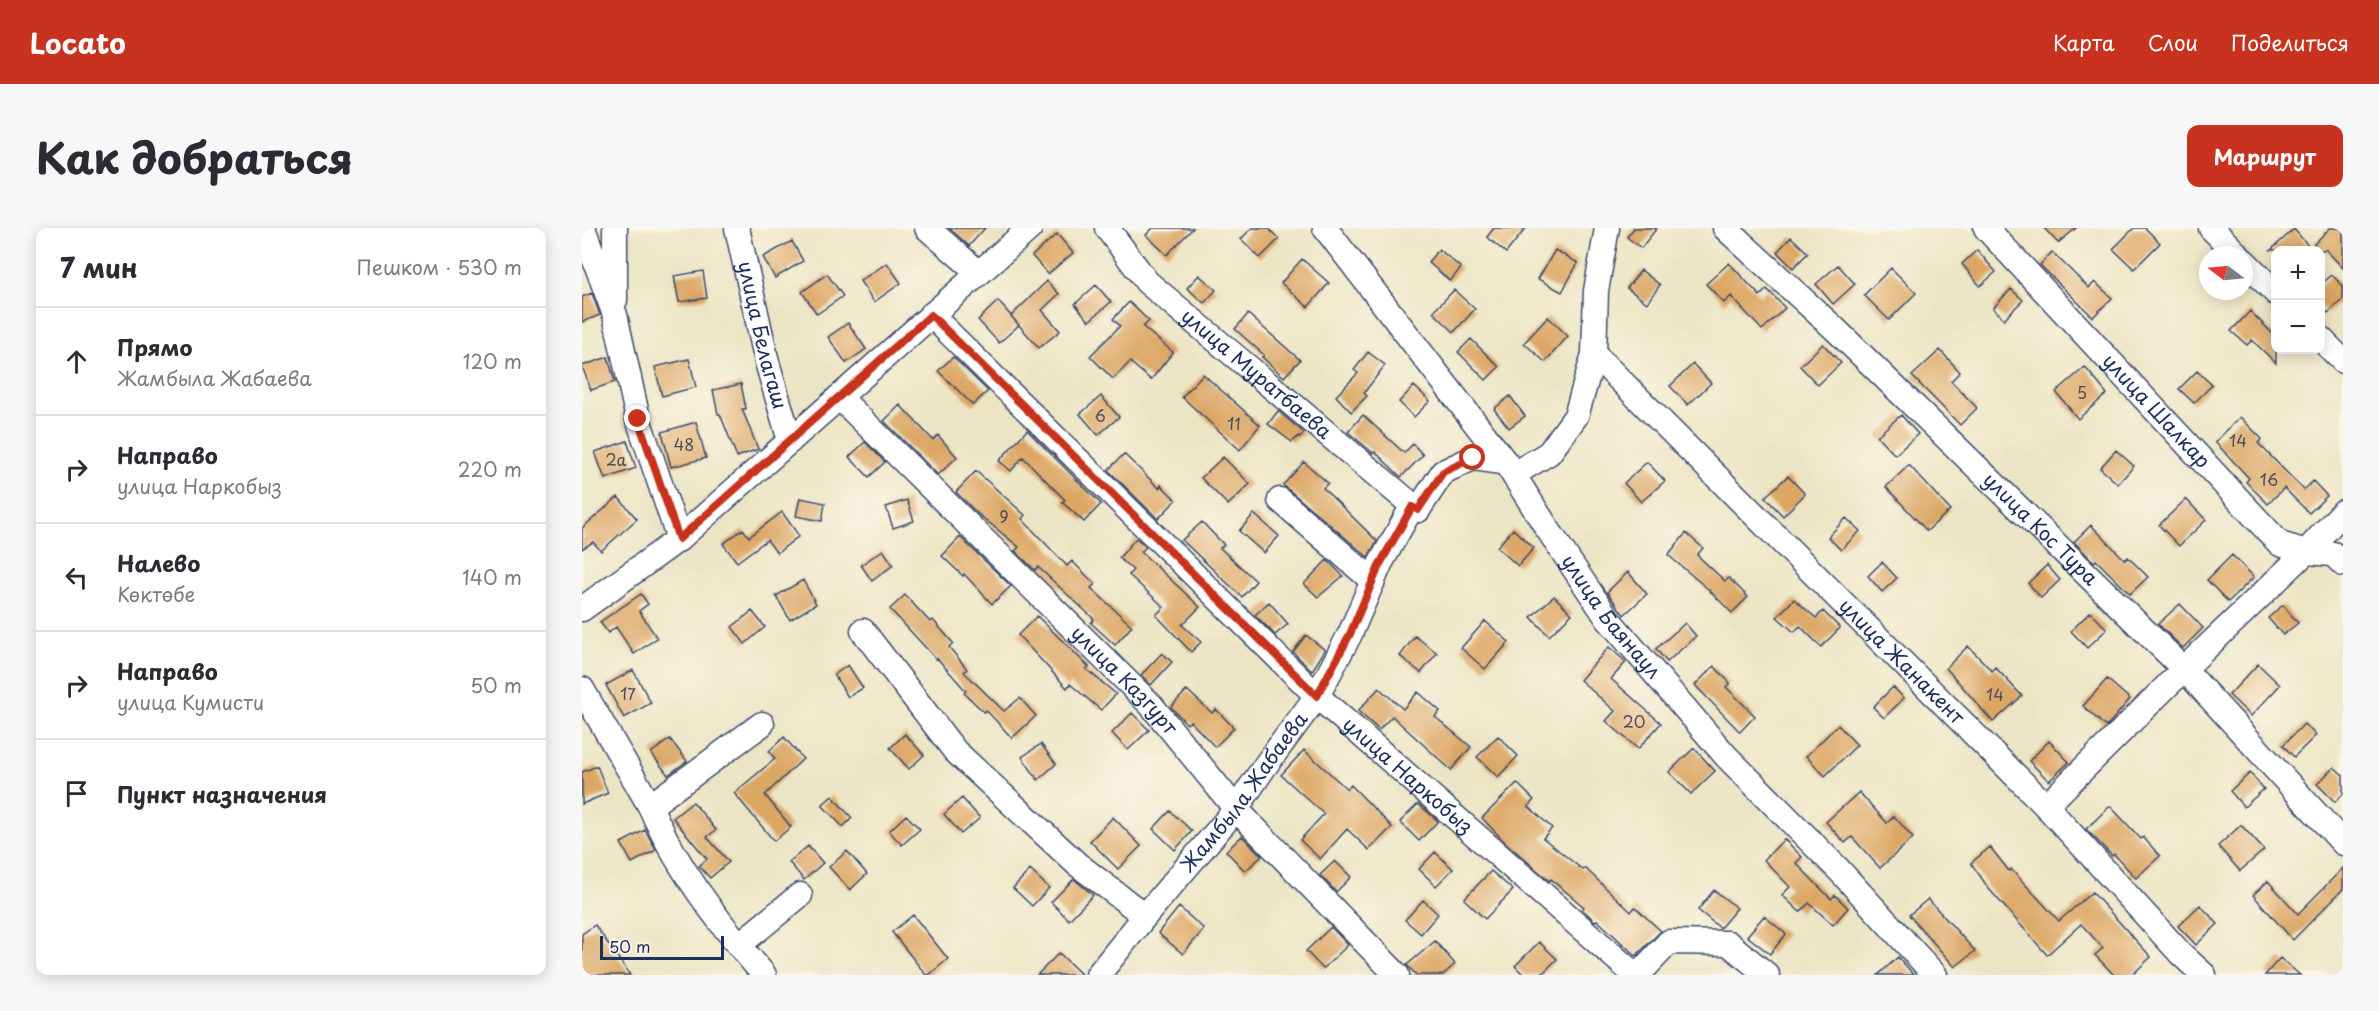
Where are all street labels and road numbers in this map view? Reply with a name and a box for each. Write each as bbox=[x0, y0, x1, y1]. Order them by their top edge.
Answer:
street label: улица Белагаш bbox=[731, 258, 796, 412]
street label: улица Муратбаева bbox=[1175, 301, 1339, 446]
street label: улица Шалкар bbox=[2096, 346, 2218, 474]
street label: улица Кос Тура bbox=[1977, 465, 2106, 592]
street label: улица Баянаул bbox=[1555, 548, 1669, 685]
street label: улица Жанакент bbox=[1832, 591, 1972, 731]
street label: улица Казгурт bbox=[1065, 618, 1186, 741]
street label: Жамбыла Жабаева bbox=[1172, 705, 1315, 878]
street label: улица Наркобыз bbox=[1336, 709, 1480, 841]

